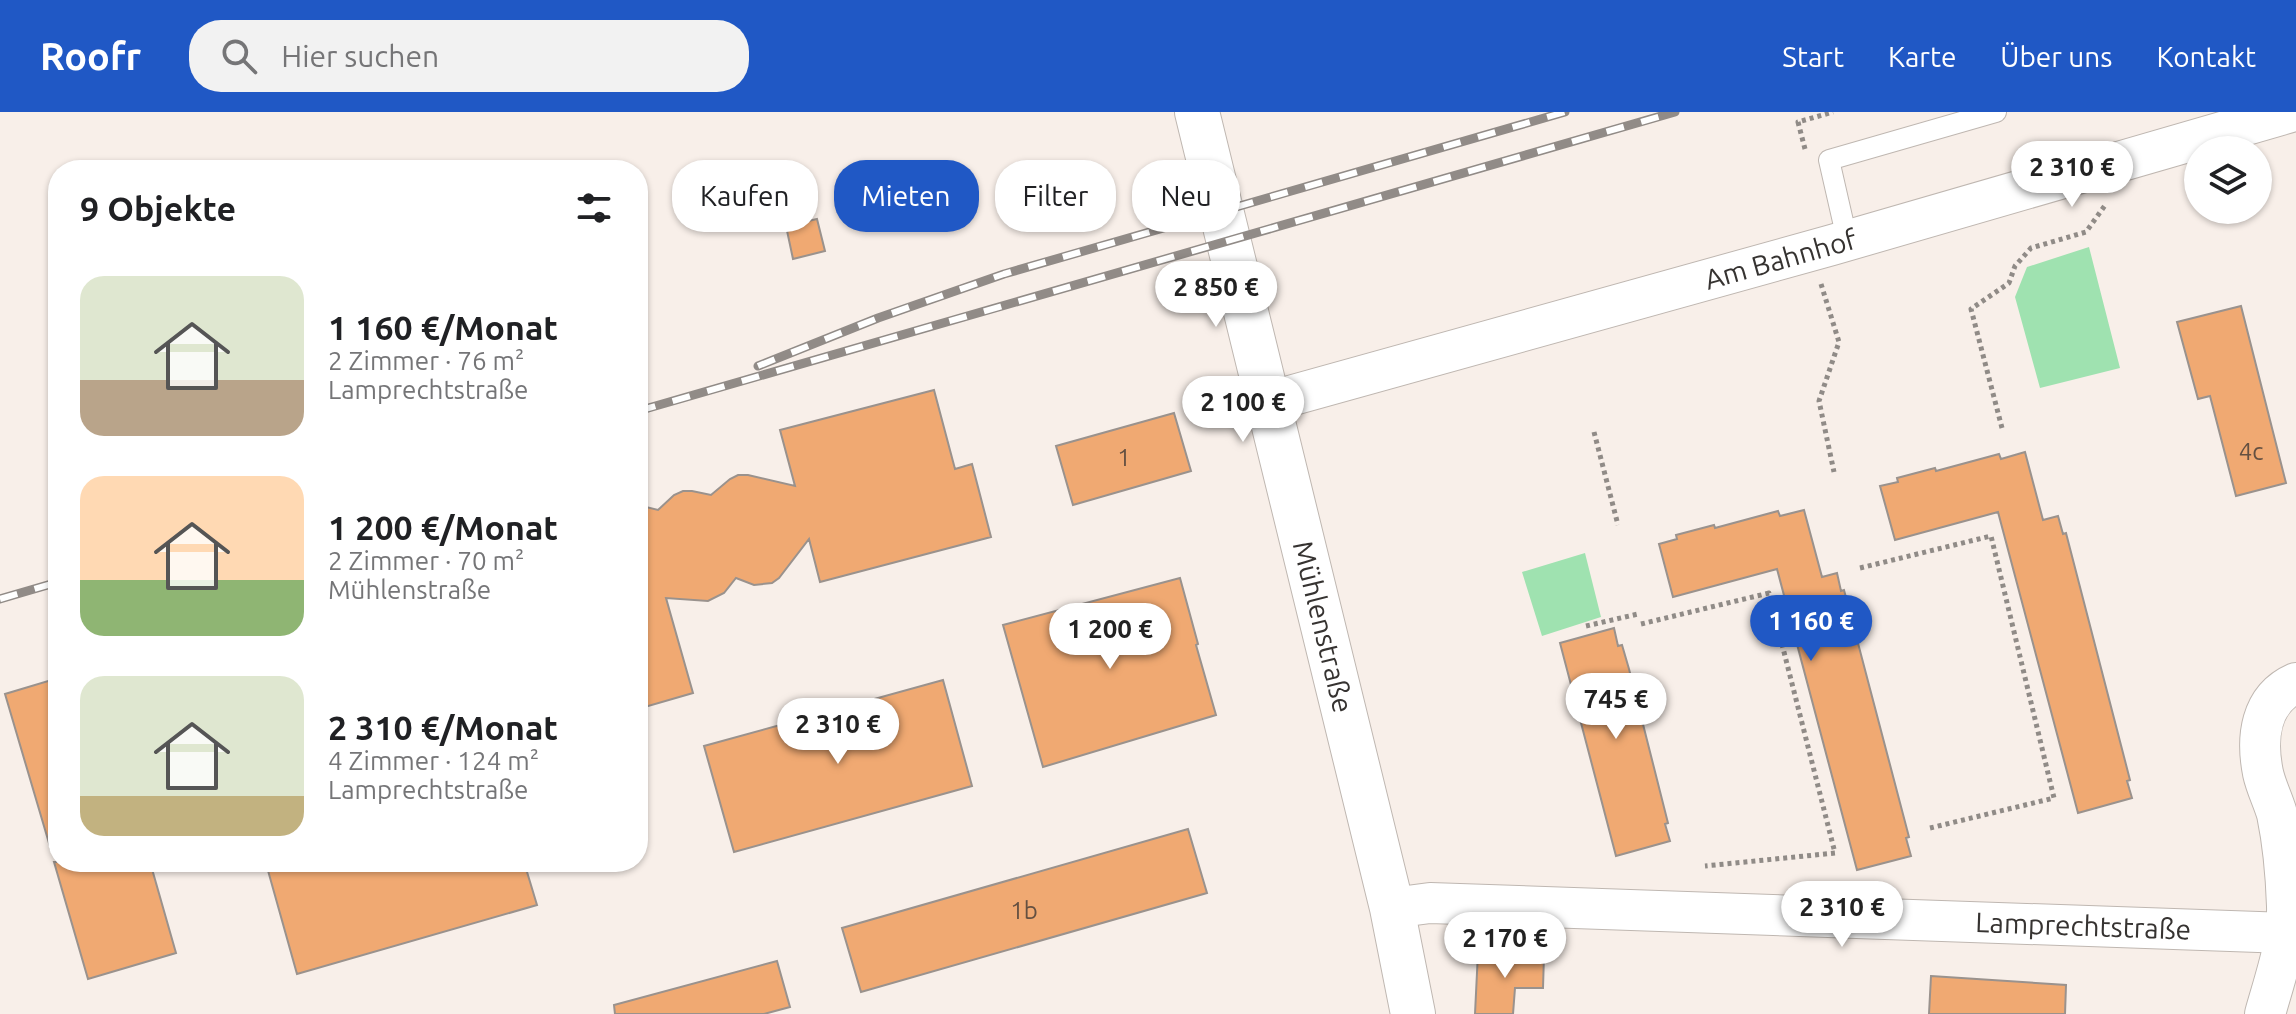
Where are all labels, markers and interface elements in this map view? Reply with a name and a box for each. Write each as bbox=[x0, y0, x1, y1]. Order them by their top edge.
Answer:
search box bbox=[189, 20, 749, 92]
icon: search bbox=[217, 34, 261, 78]
text: Roofr bbox=[40, 35, 141, 77]
text: Hier suchen bbox=[281, 39, 439, 73]
text: Start bbox=[1782, 41, 1844, 72]
text: Karte bbox=[1888, 41, 1956, 72]
text: Über uns bbox=[2000, 41, 2112, 72]
text: Kontakt bbox=[2156, 41, 2256, 72]
map controls bbox=[2184, 136, 2272, 224]
button: layers bbox=[2184, 136, 2272, 224]
pin: 2 310 € bbox=[1998, 141, 2146, 209]
text: 2 310 € bbox=[2029, 152, 2115, 181]
chip: Kaufen bbox=[672, 160, 818, 232]
chip: Mieten bbox=[834, 160, 979, 232]
chip: Filter bbox=[995, 160, 1116, 232]
chip: Neu bbox=[1132, 160, 1240, 232]
icon: filters bbox=[572, 186, 616, 230]
text: 9 Objekte bbox=[80, 189, 236, 227]
street label: Am Bahnhof bbox=[1701, 223, 1860, 295]
pin: 2 850 € bbox=[1142, 261, 1290, 329]
text: 2 850 € bbox=[1173, 272, 1259, 301]
icon: home bbox=[144, 308, 240, 404]
text: 1 160 €/Monat bbox=[328, 308, 558, 346]
text: 2 Zimmer · 76 m² bbox=[328, 346, 524, 375]
text: Lamprechtstraße bbox=[328, 375, 528, 404]
pin: 2 100 € bbox=[1169, 376, 1317, 444]
text: 2 100 € bbox=[1200, 387, 1286, 416]
house number: 4c bbox=[2239, 438, 2263, 465]
house number: 1 bbox=[1117, 444, 1131, 471]
icon: home bbox=[144, 508, 240, 604]
text: 1 200 €/Monat bbox=[328, 508, 558, 546]
street label: Mühlenstraße bbox=[1288, 538, 1360, 716]
text: 2 Zimmer · 70 m² bbox=[328, 546, 524, 575]
text: Mühlenstraße bbox=[328, 575, 491, 604]
pin: 1 160 € bbox=[1737, 595, 1885, 663]
pin: 1 200 € bbox=[1036, 603, 1184, 671]
text: 1 160 € bbox=[1768, 606, 1854, 635]
text: 1 200 € bbox=[1067, 614, 1153, 643]
pin: 745 € bbox=[1560, 673, 1672, 741]
text: 745 € bbox=[1584, 684, 1648, 713]
pin: 2 310 € bbox=[764, 698, 912, 766]
icon: home bbox=[144, 708, 240, 804]
text: 2 310 €/Monat bbox=[328, 708, 558, 746]
text: 2 310 € bbox=[795, 709, 881, 738]
text: 4 Zimmer · 124 m² bbox=[328, 746, 539, 775]
text: Lamprechtstraße bbox=[328, 775, 528, 804]
pin: 2 310 € bbox=[1768, 881, 1916, 949]
text: 2 310 € bbox=[1799, 892, 1885, 921]
house number: 1b bbox=[1010, 897, 1038, 924]
street label: Lamprechtstraße bbox=[1975, 906, 2192, 945]
pin: 2 170 € bbox=[1431, 912, 1579, 980]
text: 2 170 € bbox=[1462, 923, 1548, 952]

